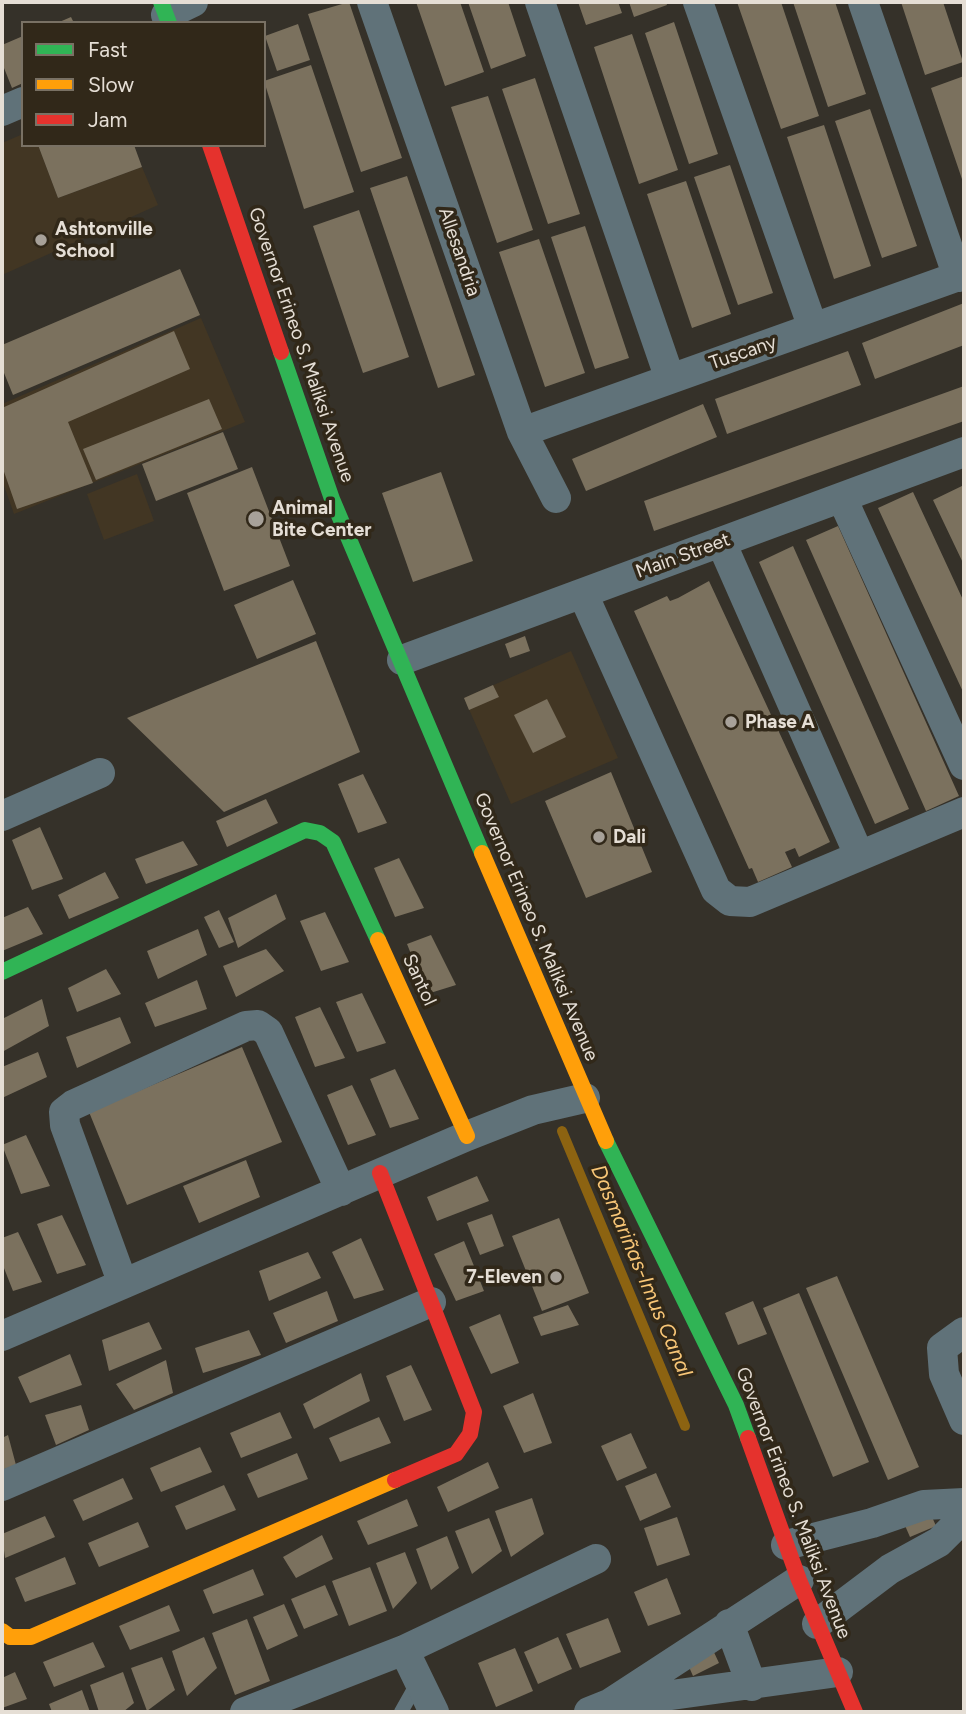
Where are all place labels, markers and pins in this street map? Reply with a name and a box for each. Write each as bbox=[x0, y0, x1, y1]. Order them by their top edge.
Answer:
place label: Ashtonville School bbox=[55, 218, 153, 262]
marker: Ashtonville School bbox=[33, 232, 49, 248]
place label: Animal Bite Center bbox=[272, 497, 371, 541]
marker: Animal Bite Center bbox=[246, 509, 266, 529]
place label: Phase A bbox=[745, 711, 815, 733]
marker: Phase A bbox=[723, 714, 739, 730]
place label: Dali bbox=[613, 826, 646, 848]
marker: Dali bbox=[591, 829, 607, 845]
place label: 7-Eleven bbox=[466, 1266, 542, 1288]
marker: 7-Eleven bbox=[548, 1269, 564, 1285]

